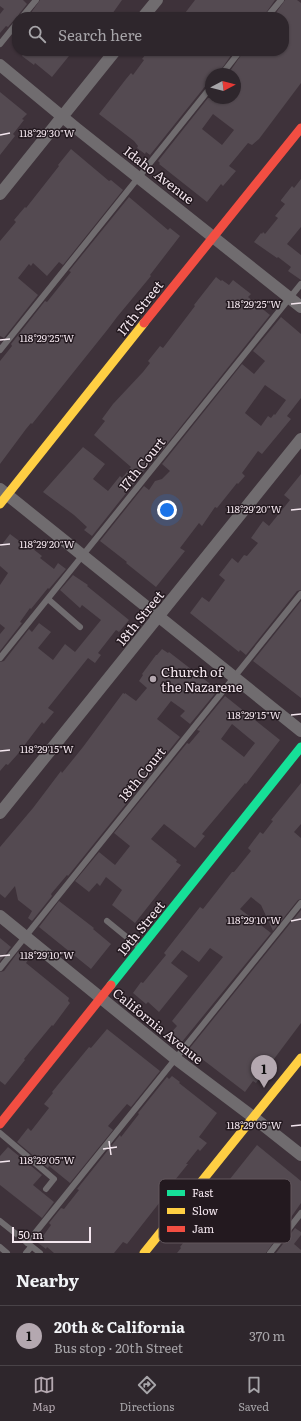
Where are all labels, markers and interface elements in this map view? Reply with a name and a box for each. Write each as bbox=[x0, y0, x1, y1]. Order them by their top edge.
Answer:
search box bbox=[12, 12, 289, 56]
icon: search bbox=[26, 23, 48, 45]
text: Search here bbox=[58, 23, 142, 46]
north arrow bbox=[205, 68, 241, 104]
text: 118°29'30"W bbox=[19, 125, 75, 140]
street label: Idaho Avenue bbox=[120, 141, 199, 208]
street label: 17th Street bbox=[112, 276, 168, 339]
text: 118°29'25"W bbox=[227, 296, 281, 311]
text: 118°29'25"W bbox=[20, 330, 74, 345]
street label: 17th Court bbox=[114, 432, 170, 495]
your location bbox=[157, 500, 177, 520]
text: 118°29'20"W bbox=[226, 501, 282, 516]
text: 118°29'20"W bbox=[19, 536, 75, 551]
street label: 18th Street bbox=[111, 585, 168, 649]
place label: Church of the Nazarene bbox=[161, 662, 243, 696]
marker: Church of the Nazarene bbox=[148, 674, 158, 684]
text: 118°29'15"W bbox=[227, 707, 281, 722]
text: 118°29'15"W bbox=[20, 741, 74, 756]
street label: 18th Court bbox=[114, 742, 170, 805]
street label: 19th Street bbox=[113, 896, 169, 959]
text: 118°29'10"W bbox=[227, 912, 281, 927]
text: 118°29'10"W bbox=[20, 947, 74, 962]
street label: California Avenue bbox=[109, 983, 208, 1068]
pin: 1 bbox=[251, 1055, 277, 1088]
text: 118°29'05"W bbox=[226, 1117, 282, 1132]
text: 118°29'05"W bbox=[19, 1152, 75, 1167]
legend bbox=[159, 1179, 291, 1243]
text: Fast bbox=[192, 1184, 214, 1200]
text: Slow bbox=[192, 1202, 218, 1218]
text: Jam bbox=[192, 1220, 215, 1236]
scale bar bbox=[12, 1225, 91, 1244]
text: 50 m bbox=[18, 1226, 43, 1242]
text: Nearby bbox=[16, 1267, 79, 1292]
text: 20th & California bbox=[54, 1315, 185, 1338]
text: 1 bbox=[26, 1326, 32, 1345]
text: 370 m bbox=[249, 1326, 285, 1345]
text: Bus stop · 20th Street bbox=[54, 1338, 183, 1357]
tab: Map bbox=[32, 1374, 55, 1414]
tab: Directions bbox=[119, 1374, 174, 1414]
tab: Saved bbox=[238, 1374, 269, 1414]

